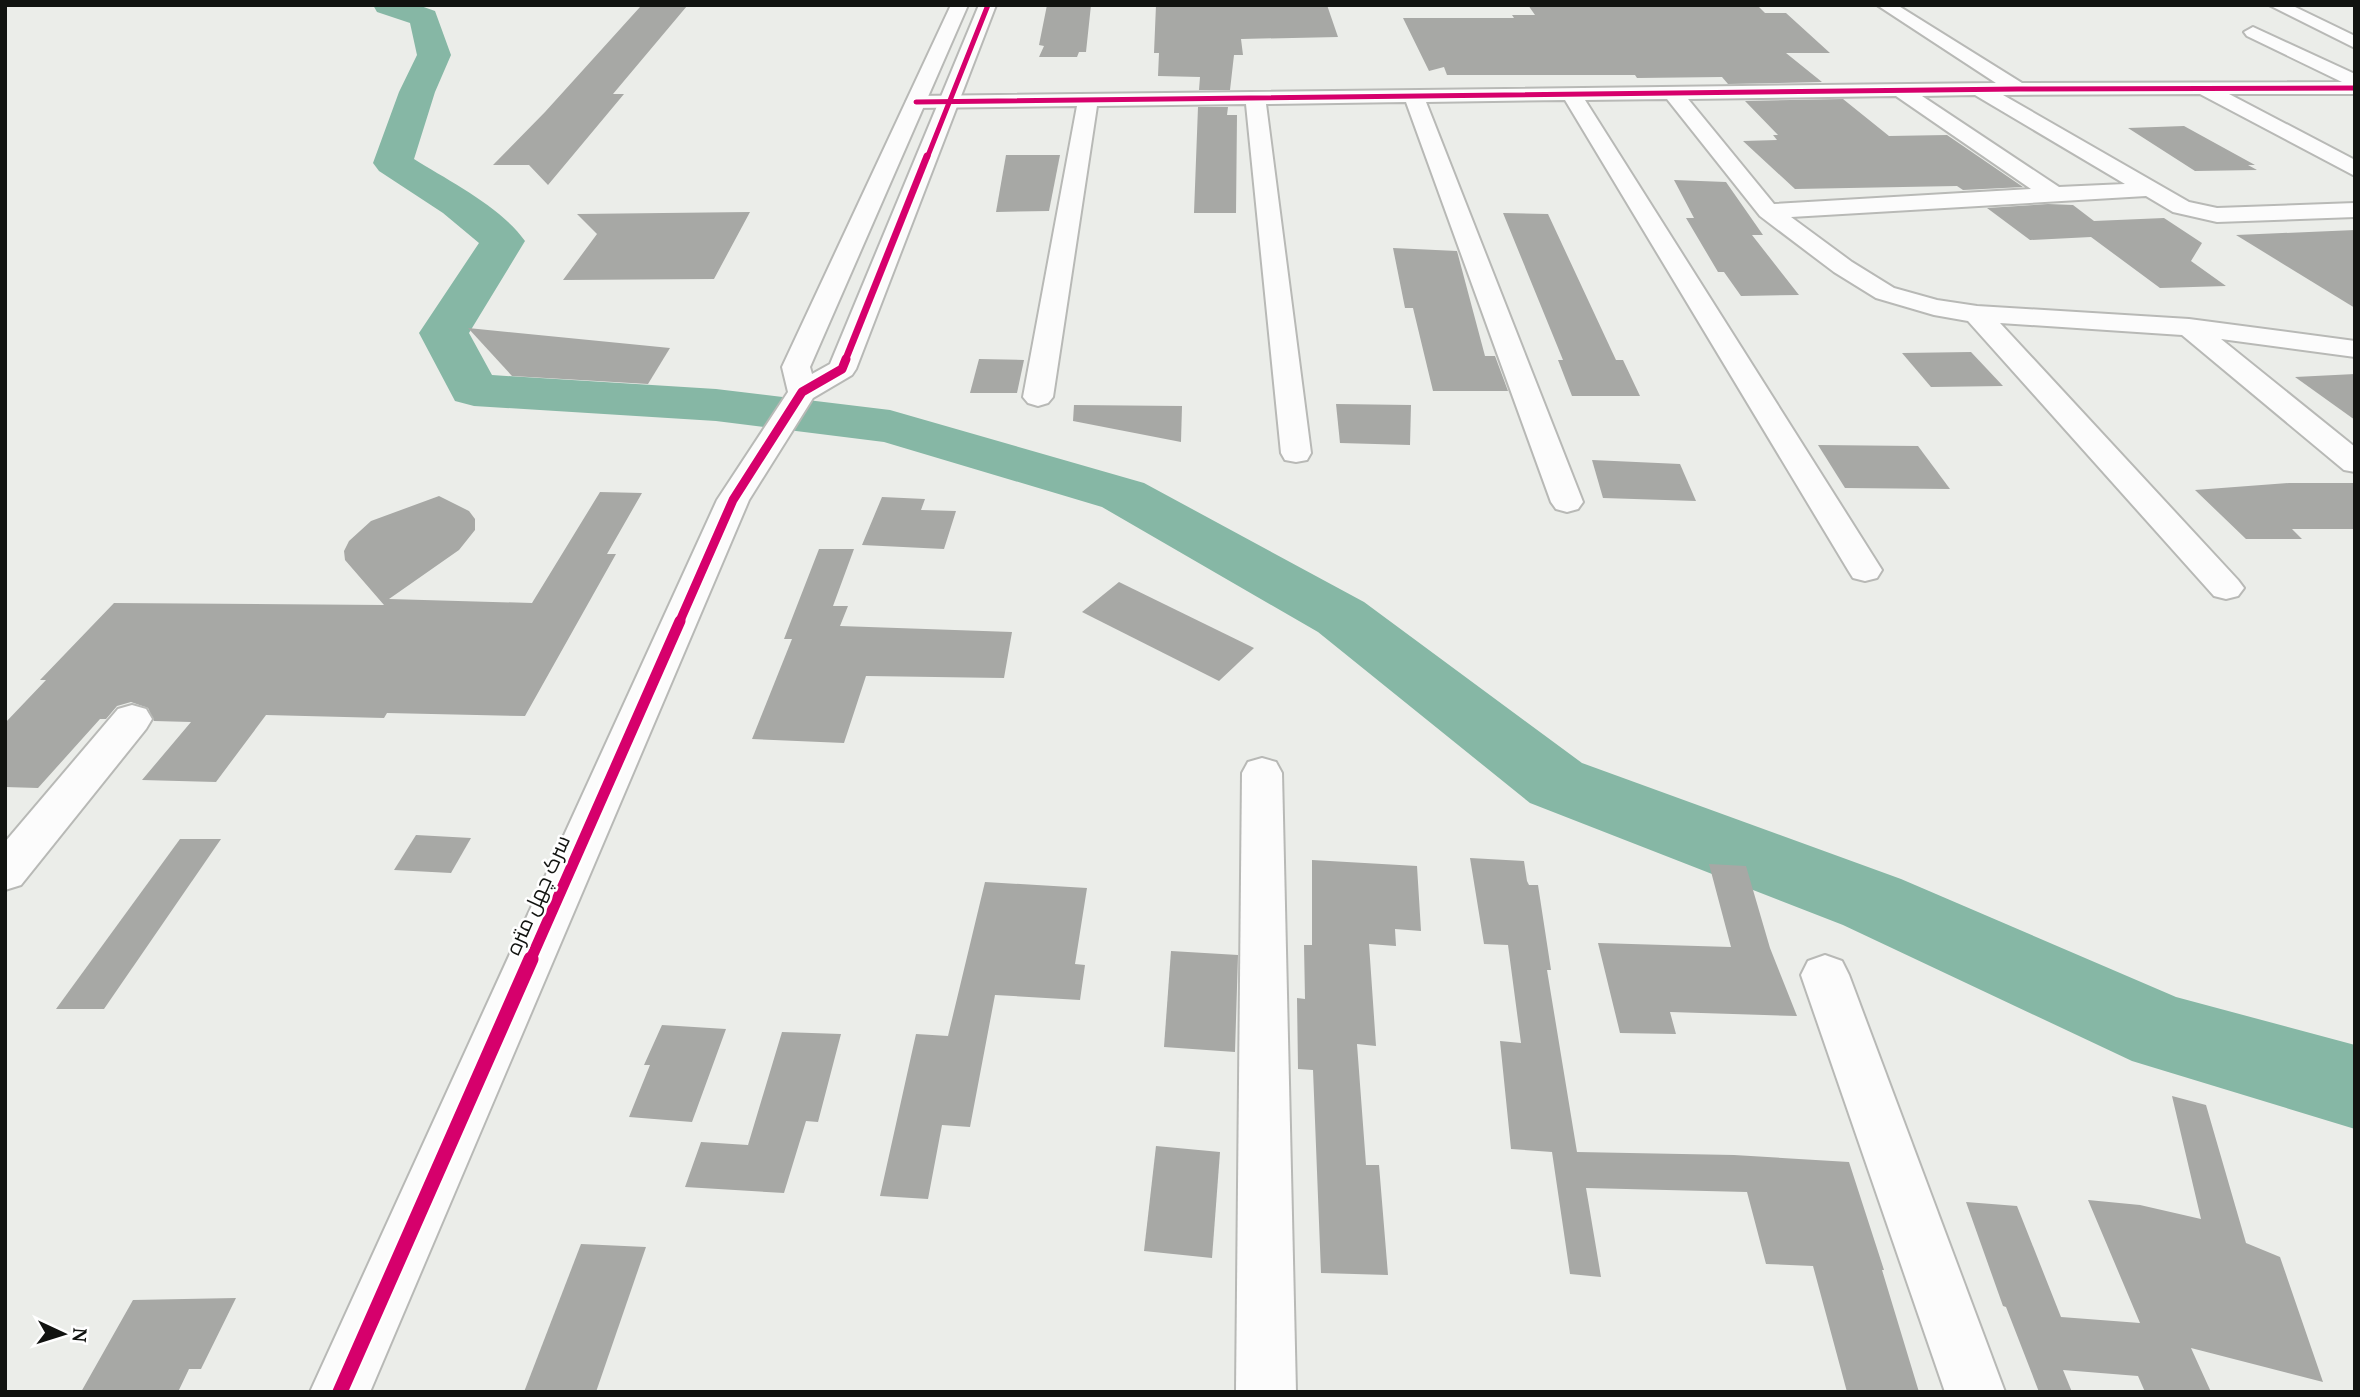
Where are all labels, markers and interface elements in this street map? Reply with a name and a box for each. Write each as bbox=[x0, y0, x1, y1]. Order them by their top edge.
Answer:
street label: سرک چهل متره bbox=[498, 830, 577, 959]
north arrow bbox=[28, 1299, 98, 1369]
text: N bbox=[67, 1327, 93, 1344]

